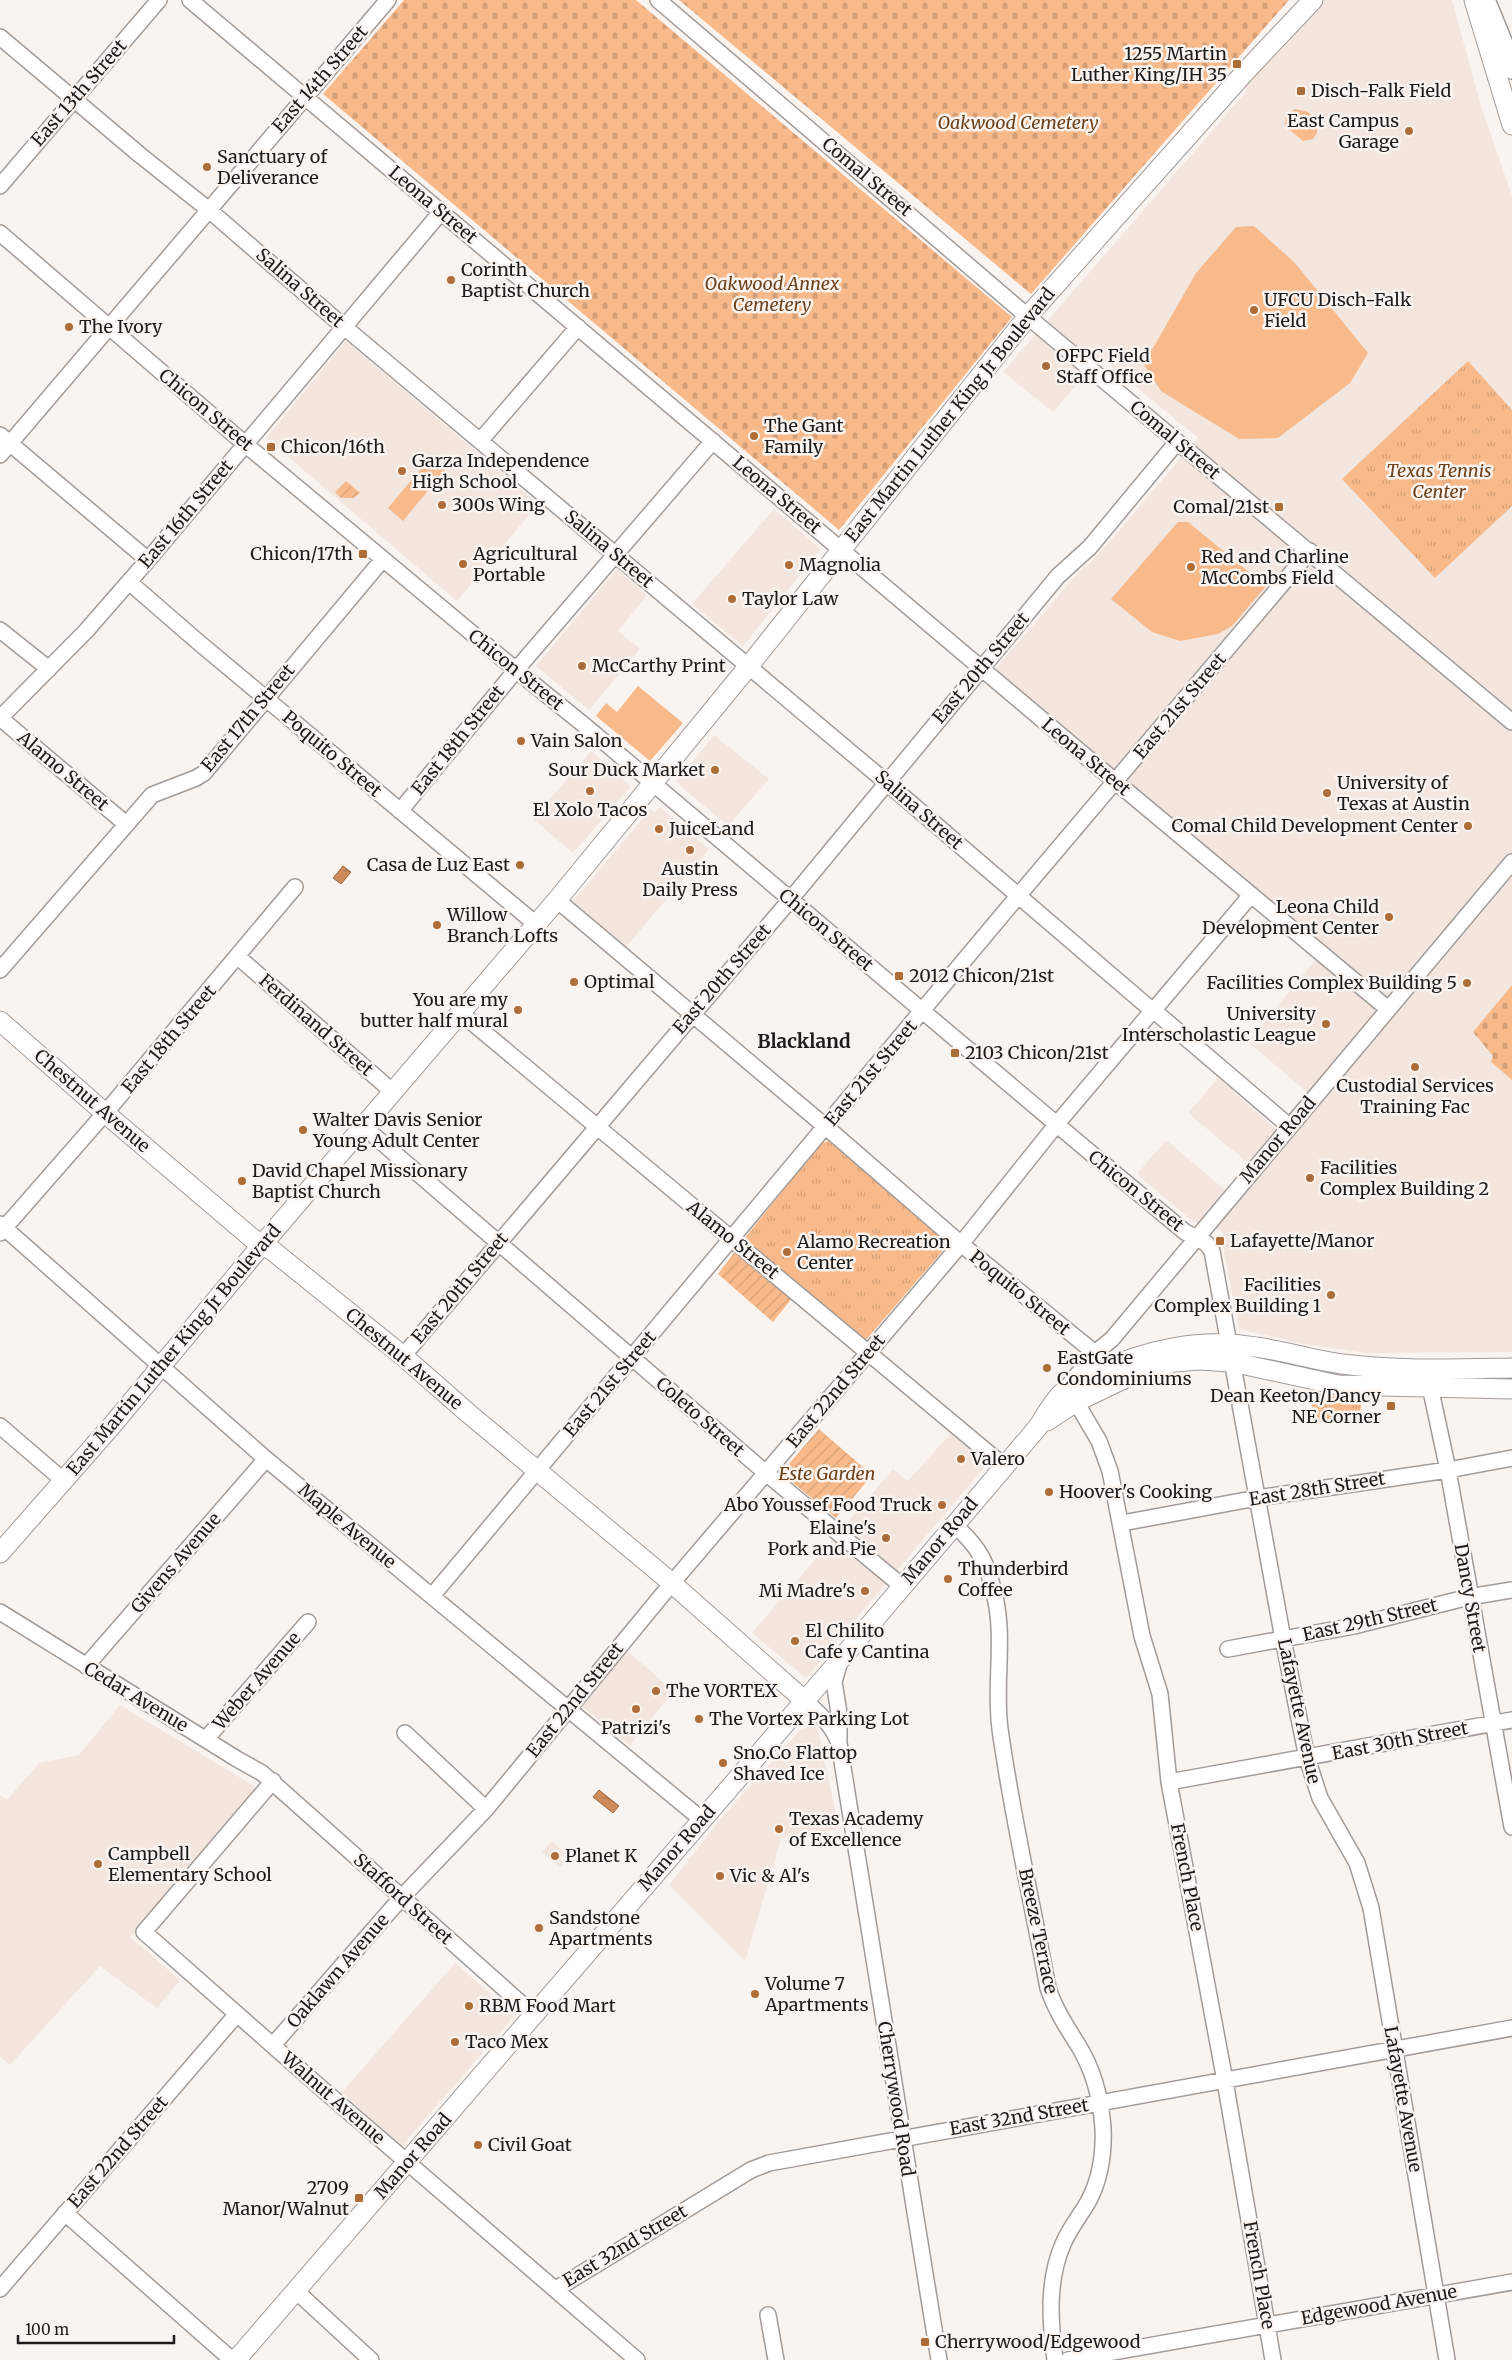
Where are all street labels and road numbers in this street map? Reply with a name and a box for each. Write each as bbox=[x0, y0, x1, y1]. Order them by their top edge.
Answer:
street label: East 14th Street bbox=[267, 20, 372, 137]
street label: East 13th Street bbox=[26, 34, 131, 151]
street label: Comal Street bbox=[817, 132, 917, 221]
street label: Leona Street bbox=[384, 161, 482, 248]
street label: Salina Street bbox=[251, 243, 349, 332]
street label: East Martin Luther King Jr Boulevard bbox=[840, 283, 1060, 547]
street label: Chicon Street bbox=[154, 363, 258, 456]
street label: Comal Street bbox=[1125, 395, 1225, 484]
street label: Leona Street bbox=[728, 451, 826, 538]
street label: East 16th Street bbox=[134, 455, 238, 573]
street label: Salina Street bbox=[560, 505, 659, 593]
street label: East 20th Street bbox=[927, 607, 1034, 728]
street label: Chicon Street bbox=[464, 624, 569, 715]
street label: East 21st Street bbox=[1128, 648, 1231, 763]
street label: East 17th Street bbox=[196, 659, 299, 776]
street label: East 18th Street bbox=[406, 680, 509, 799]
street label: Poquito Street bbox=[278, 705, 387, 802]
street label: Leona Street bbox=[1037, 713, 1135, 800]
street label: Alamo Street bbox=[12, 725, 114, 816]
street label: Salina Street bbox=[870, 765, 968, 854]
street label: Chicon Street bbox=[774, 883, 878, 976]
street label: East 20th Street bbox=[668, 919, 776, 1038]
street label: Ferdinand Street bbox=[254, 969, 378, 1081]
street label: East 18th Street bbox=[116, 980, 221, 1098]
street label: East 21st Street bbox=[819, 1015, 922, 1130]
street label: Chestnut Avenue bbox=[30, 1044, 155, 1157]
street label: Manor Road bbox=[1235, 1092, 1321, 1188]
street label: Chicon Street bbox=[1084, 1145, 1189, 1236]
street label: Alamo Street bbox=[682, 1195, 784, 1284]
street label: East Martin Luther King Jr Boulevard bbox=[62, 1219, 286, 1480]
street label: East 20th Street bbox=[406, 1227, 513, 1348]
street label: Poquito Street bbox=[965, 1245, 1075, 1340]
street label: Chestnut Avenue bbox=[341, 1303, 468, 1414]
street label: East 21st Street bbox=[558, 1326, 661, 1441]
street label: East 22nd Street bbox=[781, 1329, 890, 1452]
street label: Coleto Street bbox=[651, 1372, 749, 1461]
street label: East 28th Street bbox=[1247, 1466, 1387, 1511]
street label: Maple Avenue bbox=[294, 1478, 401, 1573]
street label: Manor Road bbox=[897, 1493, 983, 1589]
street label: Givens Avenue bbox=[126, 1508, 226, 1618]
street label: Dancy Street bbox=[1450, 1542, 1491, 1654]
street label: East 29th Street bbox=[1300, 1593, 1440, 1646]
street label: Weber Avenue bbox=[207, 1627, 306, 1735]
street label: Lafayette Avenue bbox=[1273, 1636, 1326, 1786]
street label: East 22nd Street bbox=[521, 1638, 628, 1762]
street label: Cedar Avenue bbox=[80, 1656, 192, 1737]
street label: East 30th Street bbox=[1330, 1716, 1470, 1765]
street label: Manor Road bbox=[633, 1800, 720, 1895]
street label: French Place bbox=[1166, 1821, 1209, 1933]
street label: Stafford Street bbox=[349, 1848, 458, 1949]
street label: Breeze Terrace bbox=[1014, 1866, 1063, 1996]
street label: Oaklawn Avenue bbox=[282, 1909, 394, 2033]
street label: Cherrywood Road bbox=[873, 2020, 920, 2178]
street label: Lafayette Avenue bbox=[1379, 2024, 1428, 2174]
street label: Walnut Avenue bbox=[276, 2046, 390, 2149]
street label: East 22nd Street bbox=[63, 2091, 173, 2213]
street label: East 32nd Street bbox=[948, 2093, 1090, 2140]
street label: Manor Road bbox=[369, 2108, 456, 2203]
street label: East 32nd Street bbox=[558, 2199, 691, 2292]
street label: French Place bbox=[1239, 2219, 1280, 2331]
street label: Edgewood Avenue bbox=[1299, 2279, 1459, 2330]

